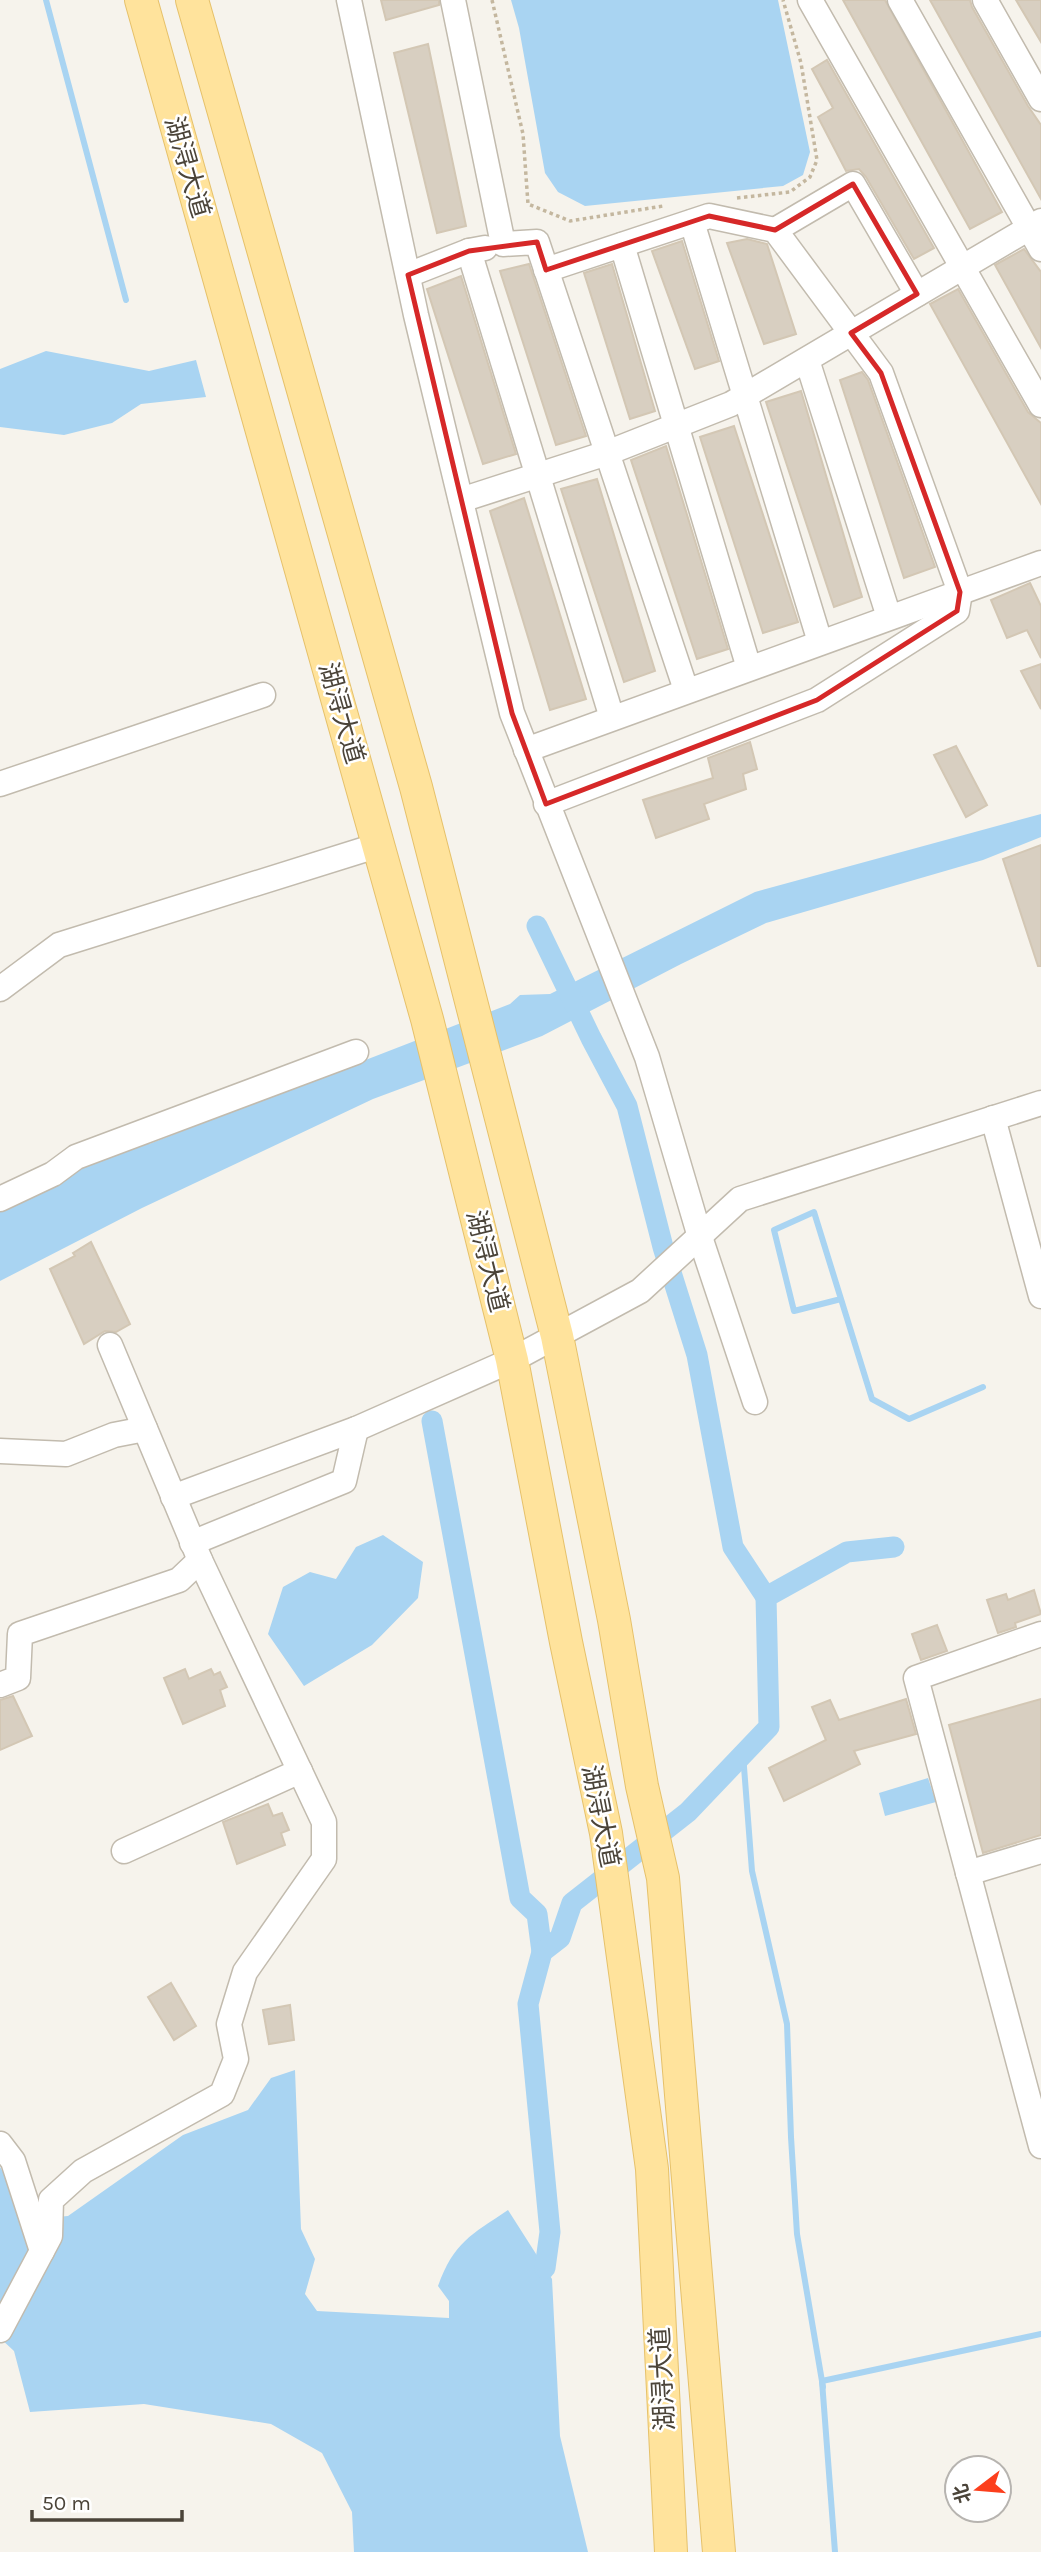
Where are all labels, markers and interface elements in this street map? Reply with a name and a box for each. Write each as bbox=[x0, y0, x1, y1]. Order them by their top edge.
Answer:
street label: 湖浔大道 bbox=[158, 113, 217, 221]
street label: 湖浔大道 bbox=[312, 659, 371, 767]
street label: 湖浔大道 bbox=[460, 1207, 515, 1315]
street label: 湖浔大道 bbox=[575, 1762, 626, 1870]
street label: 湖浔大道 bbox=[644, 2326, 681, 2432]
north arrow bbox=[943, 2454, 1013, 2524]
scale bar bbox=[32, 2478, 182, 2522]
text: 北 bbox=[949, 2481, 976, 2506]
text: 50 m bbox=[42, 2491, 91, 2515]

